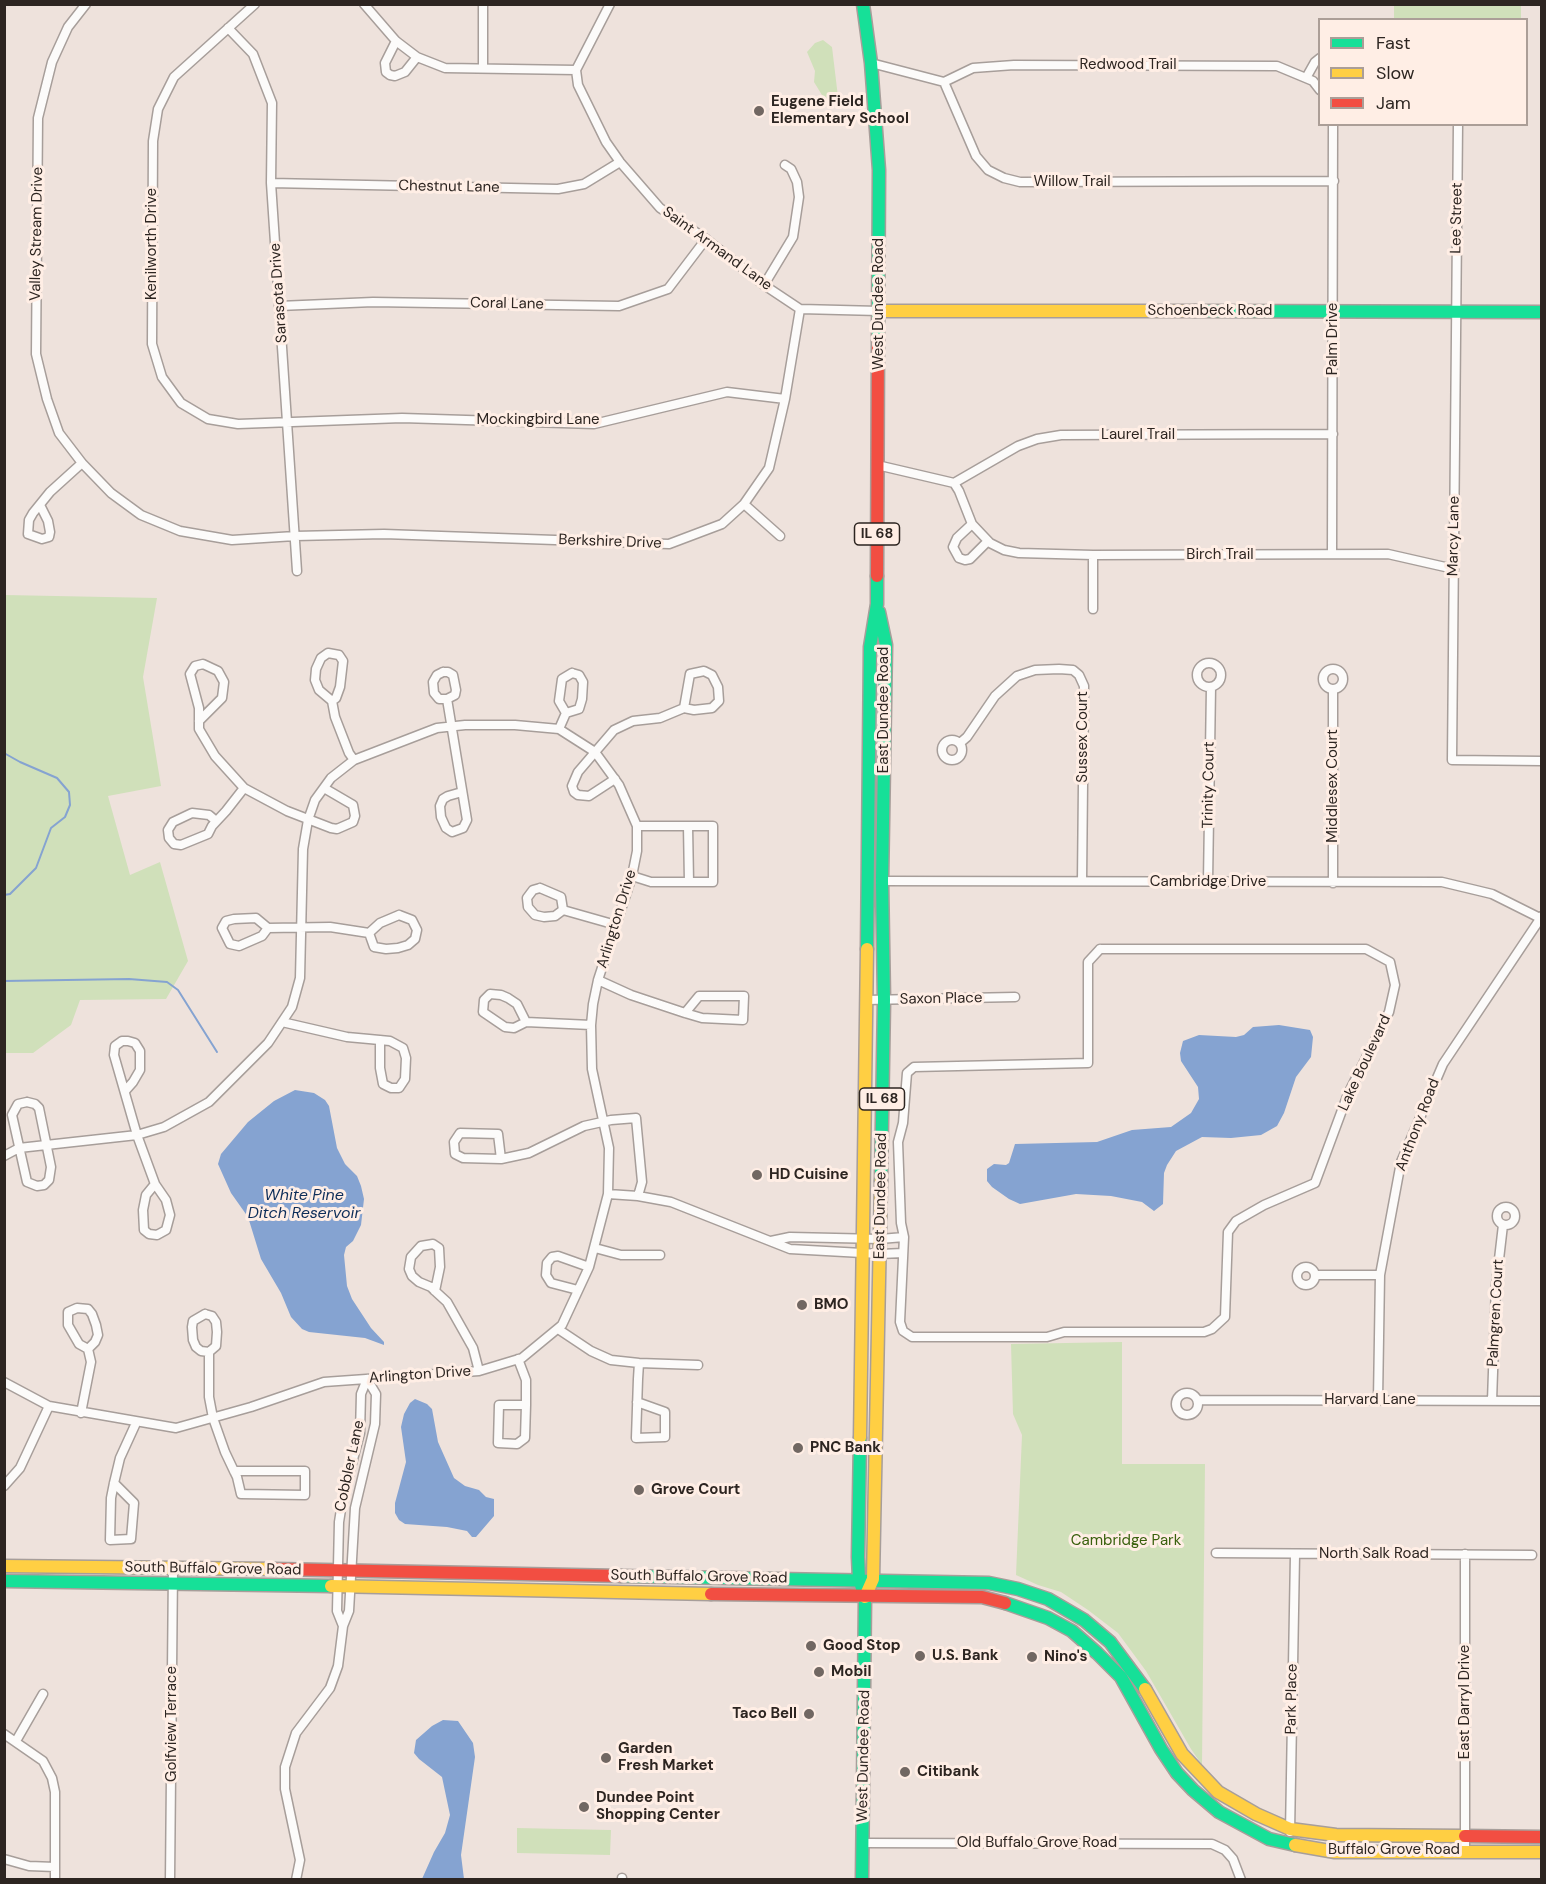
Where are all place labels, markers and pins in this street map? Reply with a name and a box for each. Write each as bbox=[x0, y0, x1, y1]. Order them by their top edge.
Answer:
place label: Eugene Field Elementary School bbox=[771, 93, 909, 128]
marker: Eugene Field Elementary School bbox=[752, 104, 766, 118]
place label: HD Cuisine bbox=[769, 1166, 849, 1184]
marker: HD Cuisine bbox=[750, 1168, 764, 1182]
place label: BMO bbox=[814, 1296, 849, 1314]
marker: BMO bbox=[795, 1298, 809, 1312]
place label: PNC Bank bbox=[810, 1439, 881, 1457]
marker: PNC Bank bbox=[791, 1441, 805, 1455]
place label: Grove Court bbox=[651, 1481, 740, 1499]
marker: Grove Court bbox=[632, 1483, 646, 1497]
place label: Good Stop bbox=[823, 1637, 901, 1655]
marker: Good Stop bbox=[804, 1639, 818, 1653]
place label: U.S. Bank bbox=[932, 1647, 998, 1665]
place label: Nino's bbox=[1044, 1648, 1088, 1666]
marker: U.S. Bank bbox=[913, 1649, 927, 1663]
marker: Nino's bbox=[1025, 1650, 1039, 1664]
place label: Mobil bbox=[831, 1663, 871, 1681]
marker: Mobil bbox=[812, 1665, 826, 1679]
place label: Taco Bell bbox=[732, 1705, 797, 1723]
marker: Taco Bell bbox=[802, 1707, 816, 1721]
place label: Garden Fresh Market bbox=[618, 1740, 714, 1775]
marker: Garden Fresh Market bbox=[599, 1751, 613, 1765]
place label: Citibank bbox=[917, 1763, 979, 1781]
marker: Citibank bbox=[898, 1765, 912, 1779]
place label: Dundee Point Shopping Center bbox=[596, 1789, 720, 1824]
marker: Dundee Point Shopping Center bbox=[577, 1800, 591, 1814]

